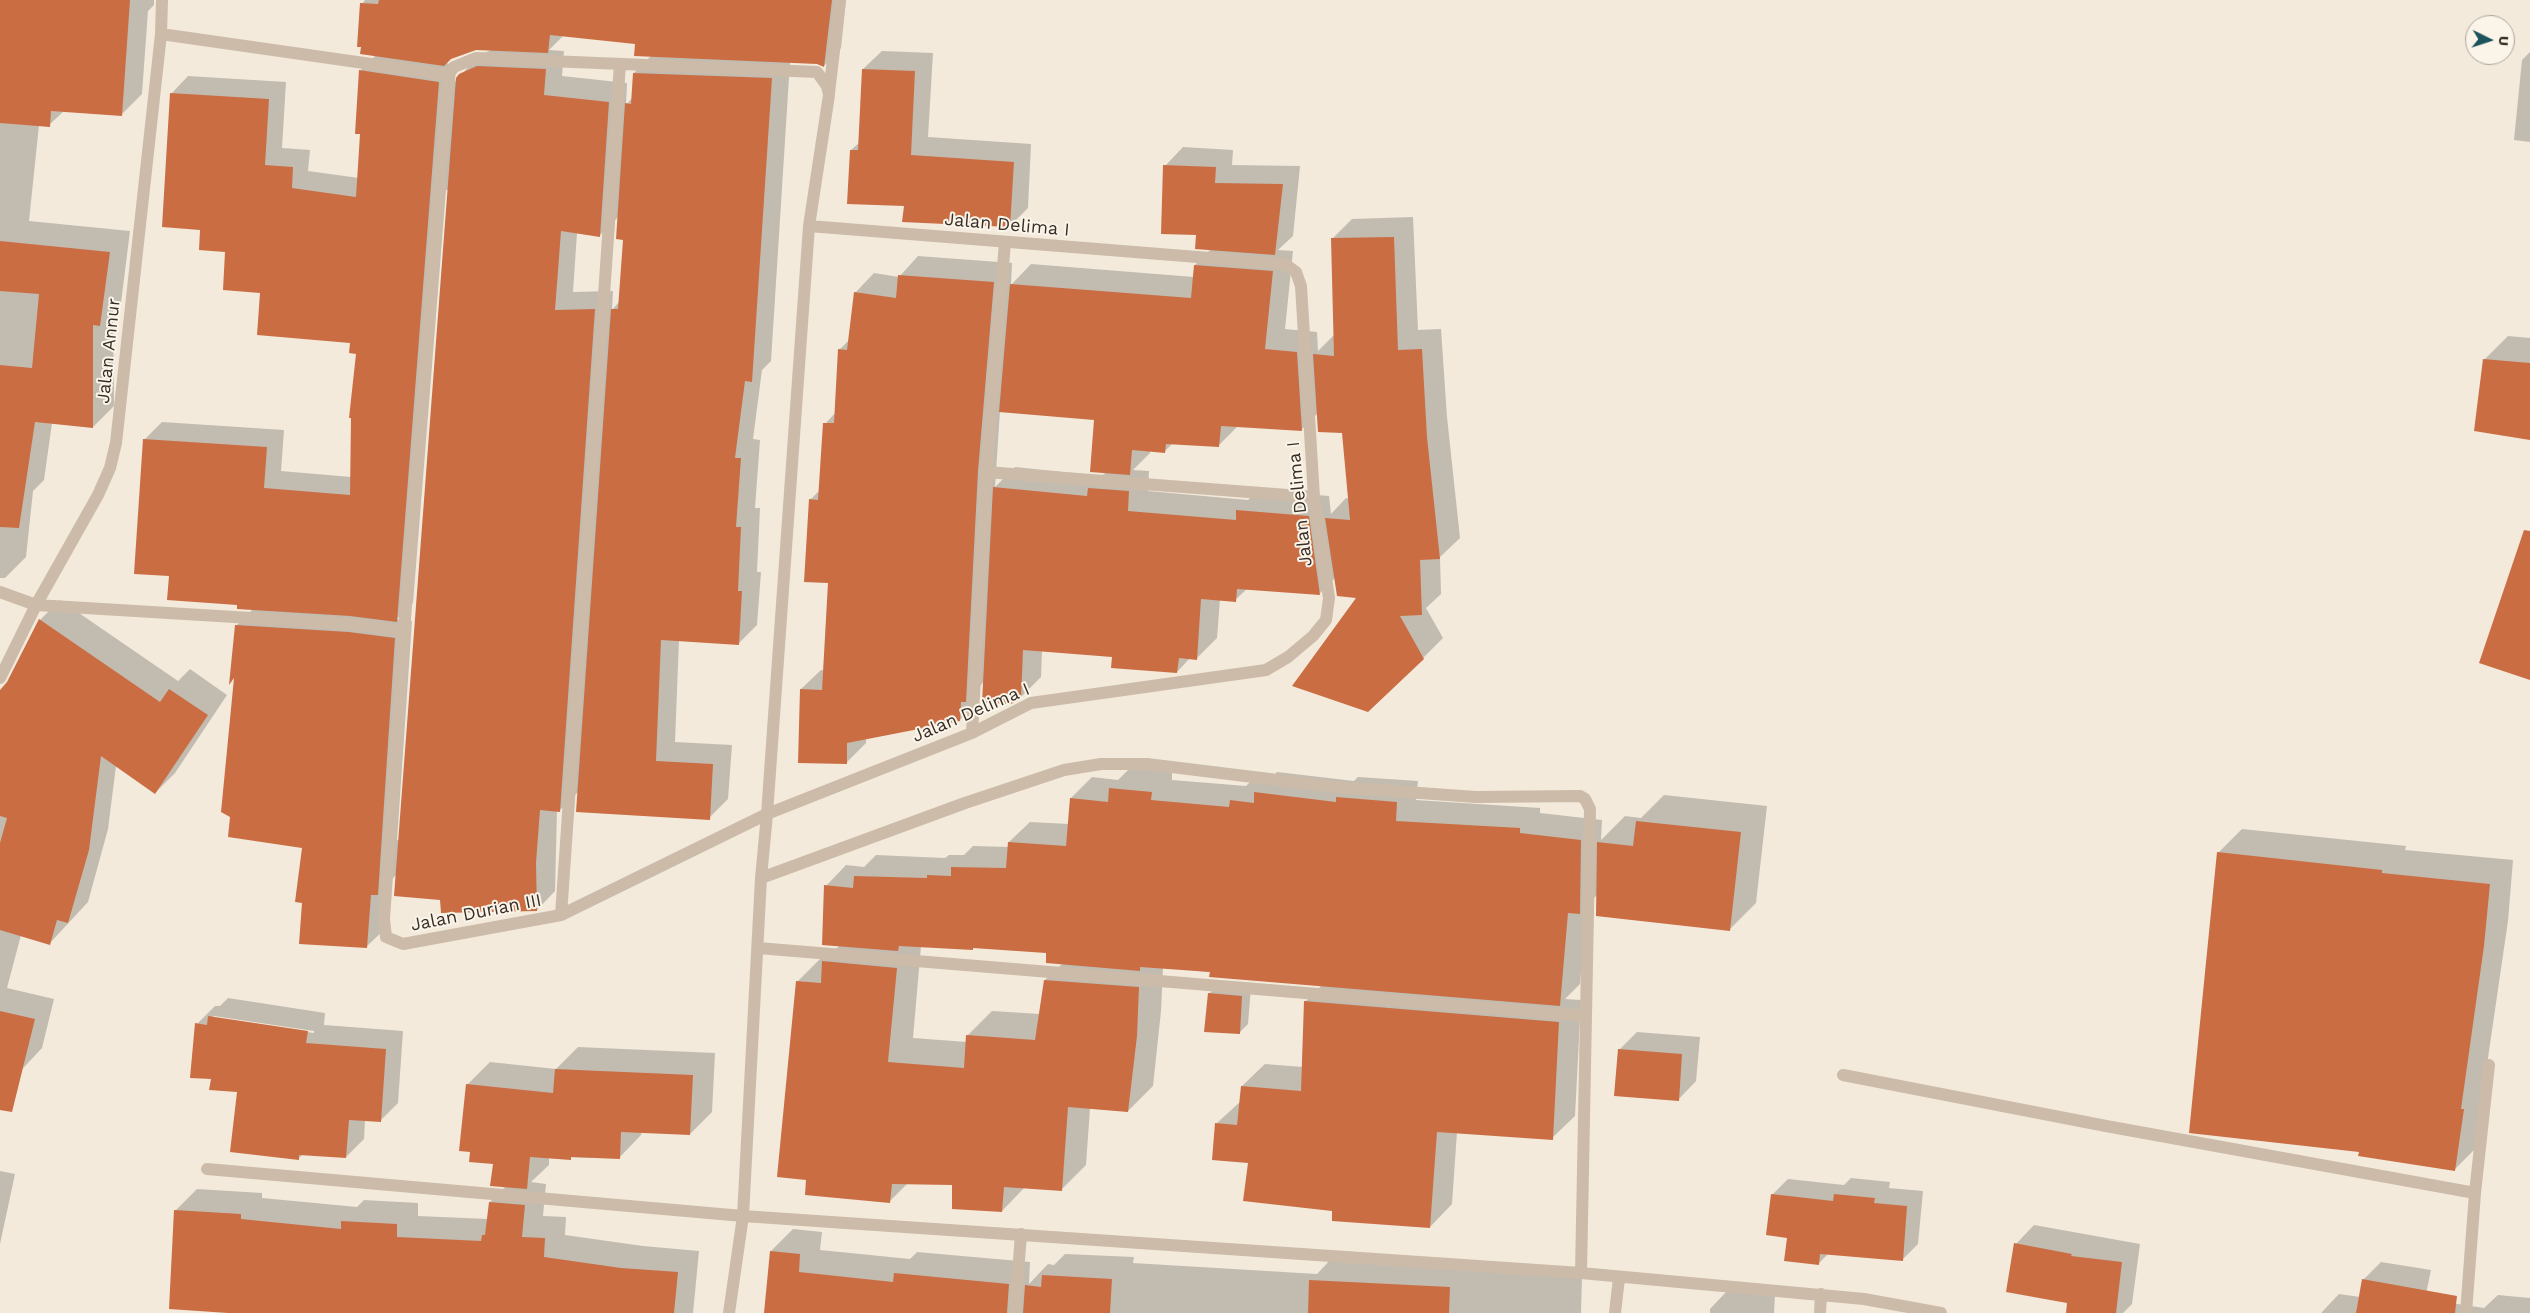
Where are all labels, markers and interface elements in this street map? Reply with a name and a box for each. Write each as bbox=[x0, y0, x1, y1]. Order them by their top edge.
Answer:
north arrow bbox=[2465, 15, 2515, 65]
text: U bbox=[2496, 35, 2512, 46]
street label: Jalan Delima I bbox=[944, 209, 1070, 241]
street label: Jalan Annur bbox=[93, 297, 125, 405]
street label: Jalan Delima I bbox=[1283, 440, 1317, 568]
street label: Jalan Delima I bbox=[909, 679, 1033, 747]
street label: Jalan Durian III bbox=[409, 890, 543, 936]

